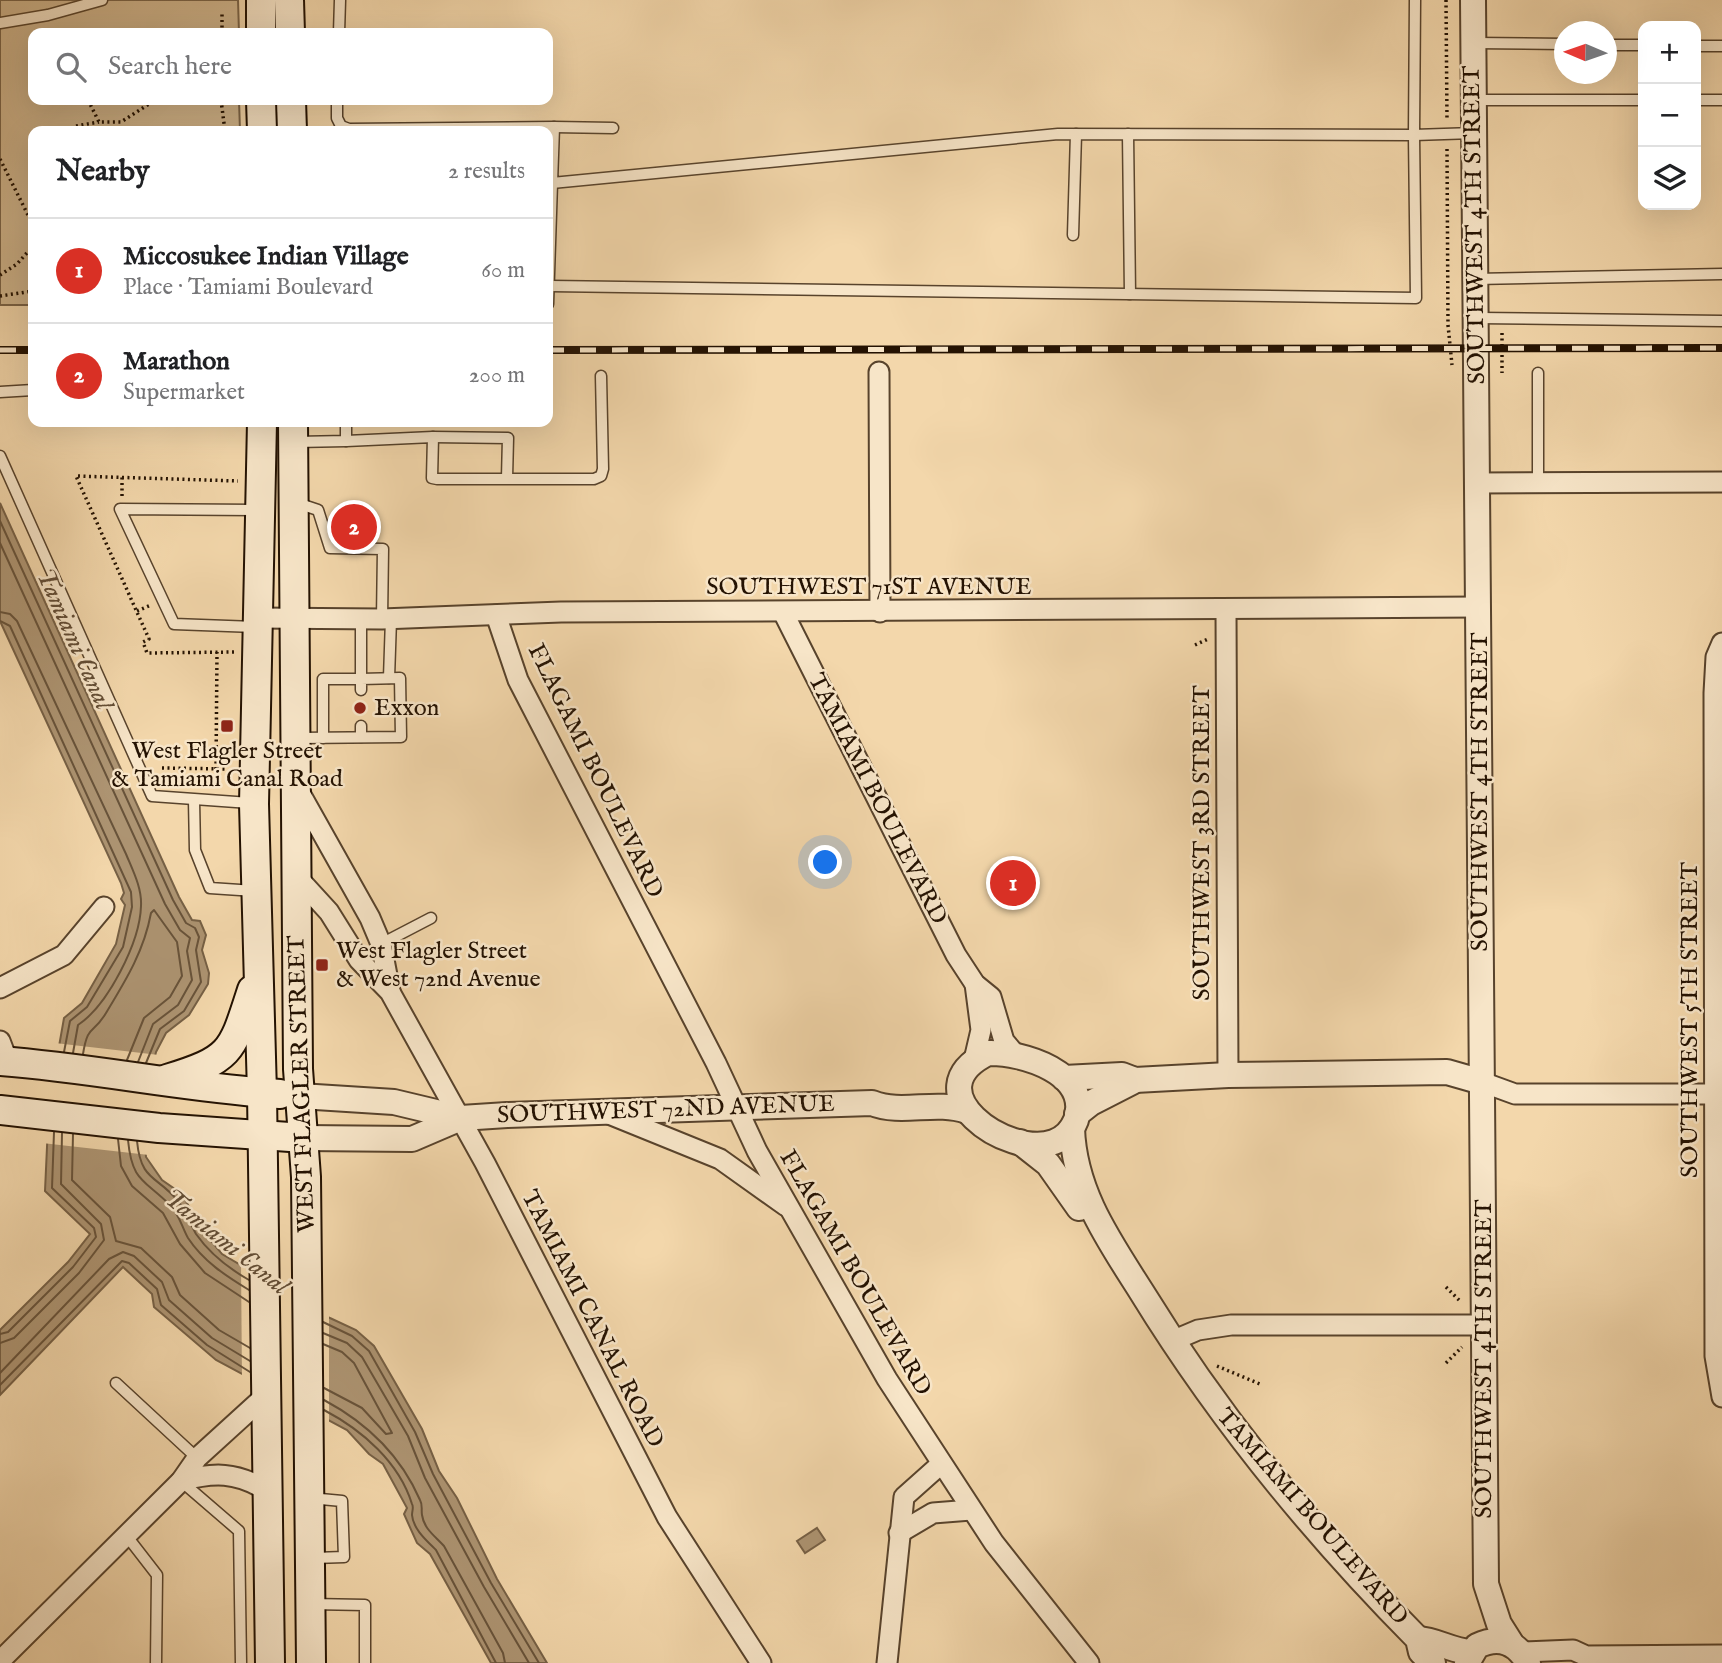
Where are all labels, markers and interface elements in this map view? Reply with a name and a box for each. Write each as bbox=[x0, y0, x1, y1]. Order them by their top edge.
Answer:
north arrow bbox=[1554, 21, 1617, 84]
map controls bbox=[1638, 21, 1701, 210]
button: + bbox=[1638, 21, 1701, 84]
search box bbox=[28, 28, 553, 105]
icon: search bbox=[52, 48, 90, 86]
text: Search here bbox=[108, 50, 232, 83]
street label: SOUTHWEST 4TH STREET bbox=[1457, 65, 1493, 385]
button: − bbox=[1638, 84, 1701, 147]
button: layers bbox=[1638, 147, 1701, 210]
text: Nearby bbox=[56, 153, 149, 191]
text: 2 results bbox=[448, 157, 525, 186]
text: Miccosukee Indian Village bbox=[123, 240, 409, 273]
text: 1 bbox=[75, 256, 83, 285]
text: 60 m bbox=[481, 256, 525, 285]
text: Place · Tamiami Boulevard bbox=[123, 273, 373, 302]
text: Marathon bbox=[123, 345, 230, 378]
text: 2 bbox=[74, 361, 84, 390]
text: 200 m bbox=[469, 361, 525, 390]
text: Supermarket bbox=[123, 378, 245, 407]
pin: 2 bbox=[331, 501, 377, 553]
water label: Tamiami Canal bbox=[28, 563, 121, 717]
street label: SOUTHWEST 71ST AVENUE bbox=[706, 572, 1032, 603]
street label: SOUTHWEST 4TH STREET bbox=[1465, 632, 1496, 951]
street label: FLAGAMI BOULEVARD bbox=[520, 639, 670, 903]
street label: TAMIAMI BOULEVARD bbox=[800, 668, 954, 930]
street label: SOUTHWEST 3RD STREET bbox=[1187, 685, 1218, 1001]
place label: Exxon bbox=[374, 693, 440, 724]
marker: Exxon bbox=[352, 700, 368, 716]
marker: West Flagler Street & Tamiami Canal Road bbox=[219, 718, 235, 734]
place label: West Flagler Street & Tamiami Canal Road bbox=[111, 736, 343, 795]
your location bbox=[808, 845, 842, 879]
pin: 1 bbox=[990, 857, 1036, 909]
street label: SOUTHWEST 5TH STREET bbox=[1675, 862, 1706, 1178]
street label: WEST FLAGLER STREET bbox=[281, 934, 323, 1233]
place label: West Flagler Street & West 72nd Avenue bbox=[336, 936, 541, 995]
marker: West Flagler Street & West 72nd Avenue bbox=[314, 957, 330, 973]
street label: SOUTHWEST 72ND AVENUE bbox=[497, 1089, 835, 1131]
street label: FLAGAMI BOULEVARD bbox=[772, 1144, 938, 1402]
water label: Tamiami Canal bbox=[157, 1182, 297, 1304]
street label: TAMIAMI CANAL ROAD bbox=[514, 1185, 670, 1453]
street label: SOUTHWEST 4TH STREET bbox=[1469, 1199, 1500, 1518]
street label: TAMIAMI BOULEVARD bbox=[1209, 1402, 1415, 1632]

